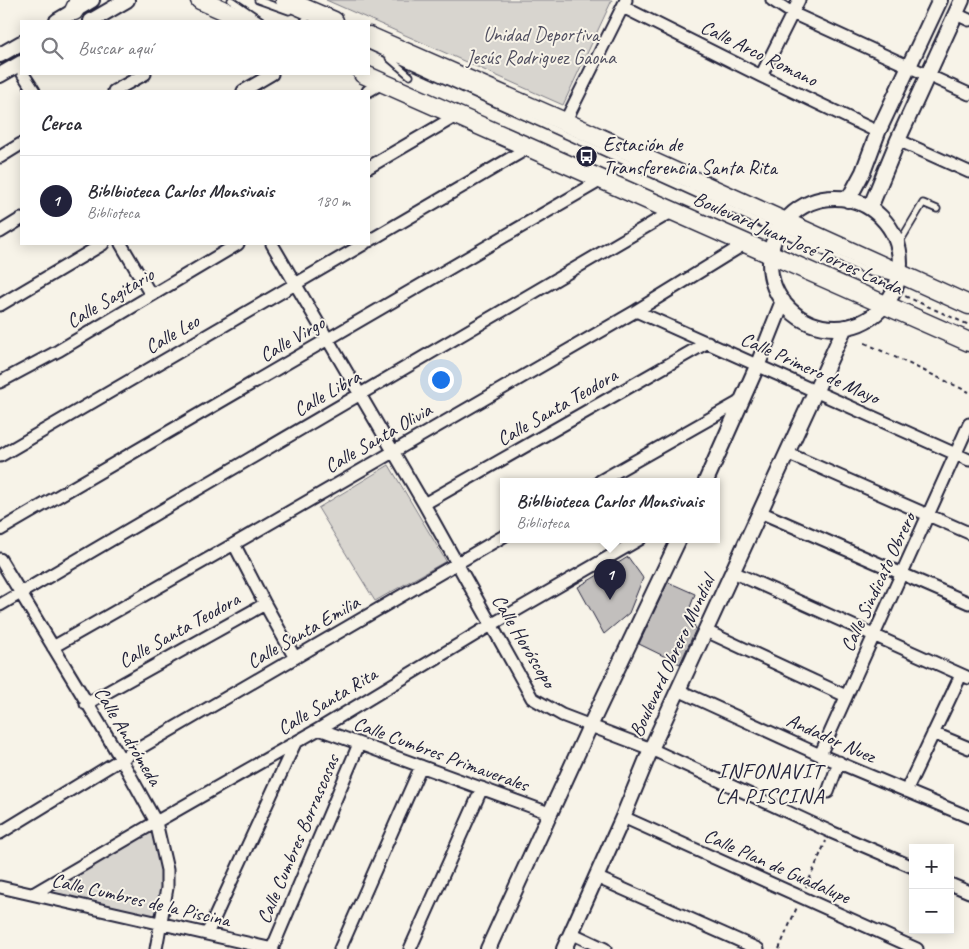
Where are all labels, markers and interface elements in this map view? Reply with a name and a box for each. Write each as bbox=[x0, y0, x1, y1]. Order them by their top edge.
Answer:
street label: Calle Arco Romano bbox=[697, 14, 822, 92]
search box bbox=[20, 20, 370, 75]
park label: Unidad Deportiva Jesús Rodriguez Gaona bbox=[465, 22, 617, 70]
icon: search bbox=[38, 34, 66, 62]
text: Buscar aquí bbox=[78, 36, 152, 60]
text: Cerca bbox=[40, 110, 81, 136]
place label: Estación de Transferencia Santa Rita bbox=[603, 132, 778, 180]
bus stop icon: Estación de Transferencia Santa Rita bbox=[575, 144, 599, 168]
text: Biblbioteca Carlos Monsivais bbox=[87, 179, 274, 203]
street label: Boulevard Juan José Torres Landa bbox=[690, 186, 908, 301]
text: 1 bbox=[52, 191, 60, 211]
text: 180 m bbox=[316, 191, 350, 211]
text: Biblioteca bbox=[87, 203, 139, 223]
street label: Calle Sagitario bbox=[62, 262, 159, 334]
street label: Calle Leo bbox=[140, 308, 204, 359]
street label: Calle Virgo bbox=[255, 310, 330, 368]
street label: Calle Primero de Mayo bbox=[737, 326, 885, 411]
street label: Calle Santa Teodora bbox=[492, 361, 623, 452]
street label: Calle Libra bbox=[289, 363, 366, 422]
your location bbox=[428, 367, 454, 393]
street label: Calle Santa Olivia bbox=[320, 397, 437, 479]
popup bbox=[500, 478, 720, 543]
text: Biblbioteca Carlos Monsivais bbox=[517, 489, 703, 513]
street label: Calle Sindicato Obrero bbox=[835, 507, 922, 655]
text: Biblioteca bbox=[517, 513, 569, 533]
pin: 1 bbox=[594, 559, 626, 600]
street label: Boulevard Obrero Mundial bbox=[624, 568, 722, 741]
street label: Calle Santa Teodora bbox=[114, 585, 246, 674]
street label: Calle Santa Emilia bbox=[242, 589, 365, 674]
street label: Calle Horóscopo bbox=[486, 590, 563, 694]
street label: Calle Santa Rita bbox=[273, 661, 383, 741]
street label: Calle Andrómeda bbox=[89, 682, 168, 792]
street label: Andador Nuez bbox=[783, 707, 881, 769]
street label: Calle Cumbres Primaverales bbox=[350, 711, 534, 798]
street label: Calle Cumbres Borrascosas bbox=[251, 749, 346, 927]
district label: INFONAVIT LA PISCINA bbox=[715, 757, 827, 810]
street label: Calle Plan de Guadalupe bbox=[700, 823, 855, 910]
map controls bbox=[909, 844, 954, 934]
button: + bbox=[909, 844, 954, 889]
street label: Calle Cumbres de la Piscina bbox=[49, 867, 234, 933]
button: − bbox=[909, 889, 954, 934]

